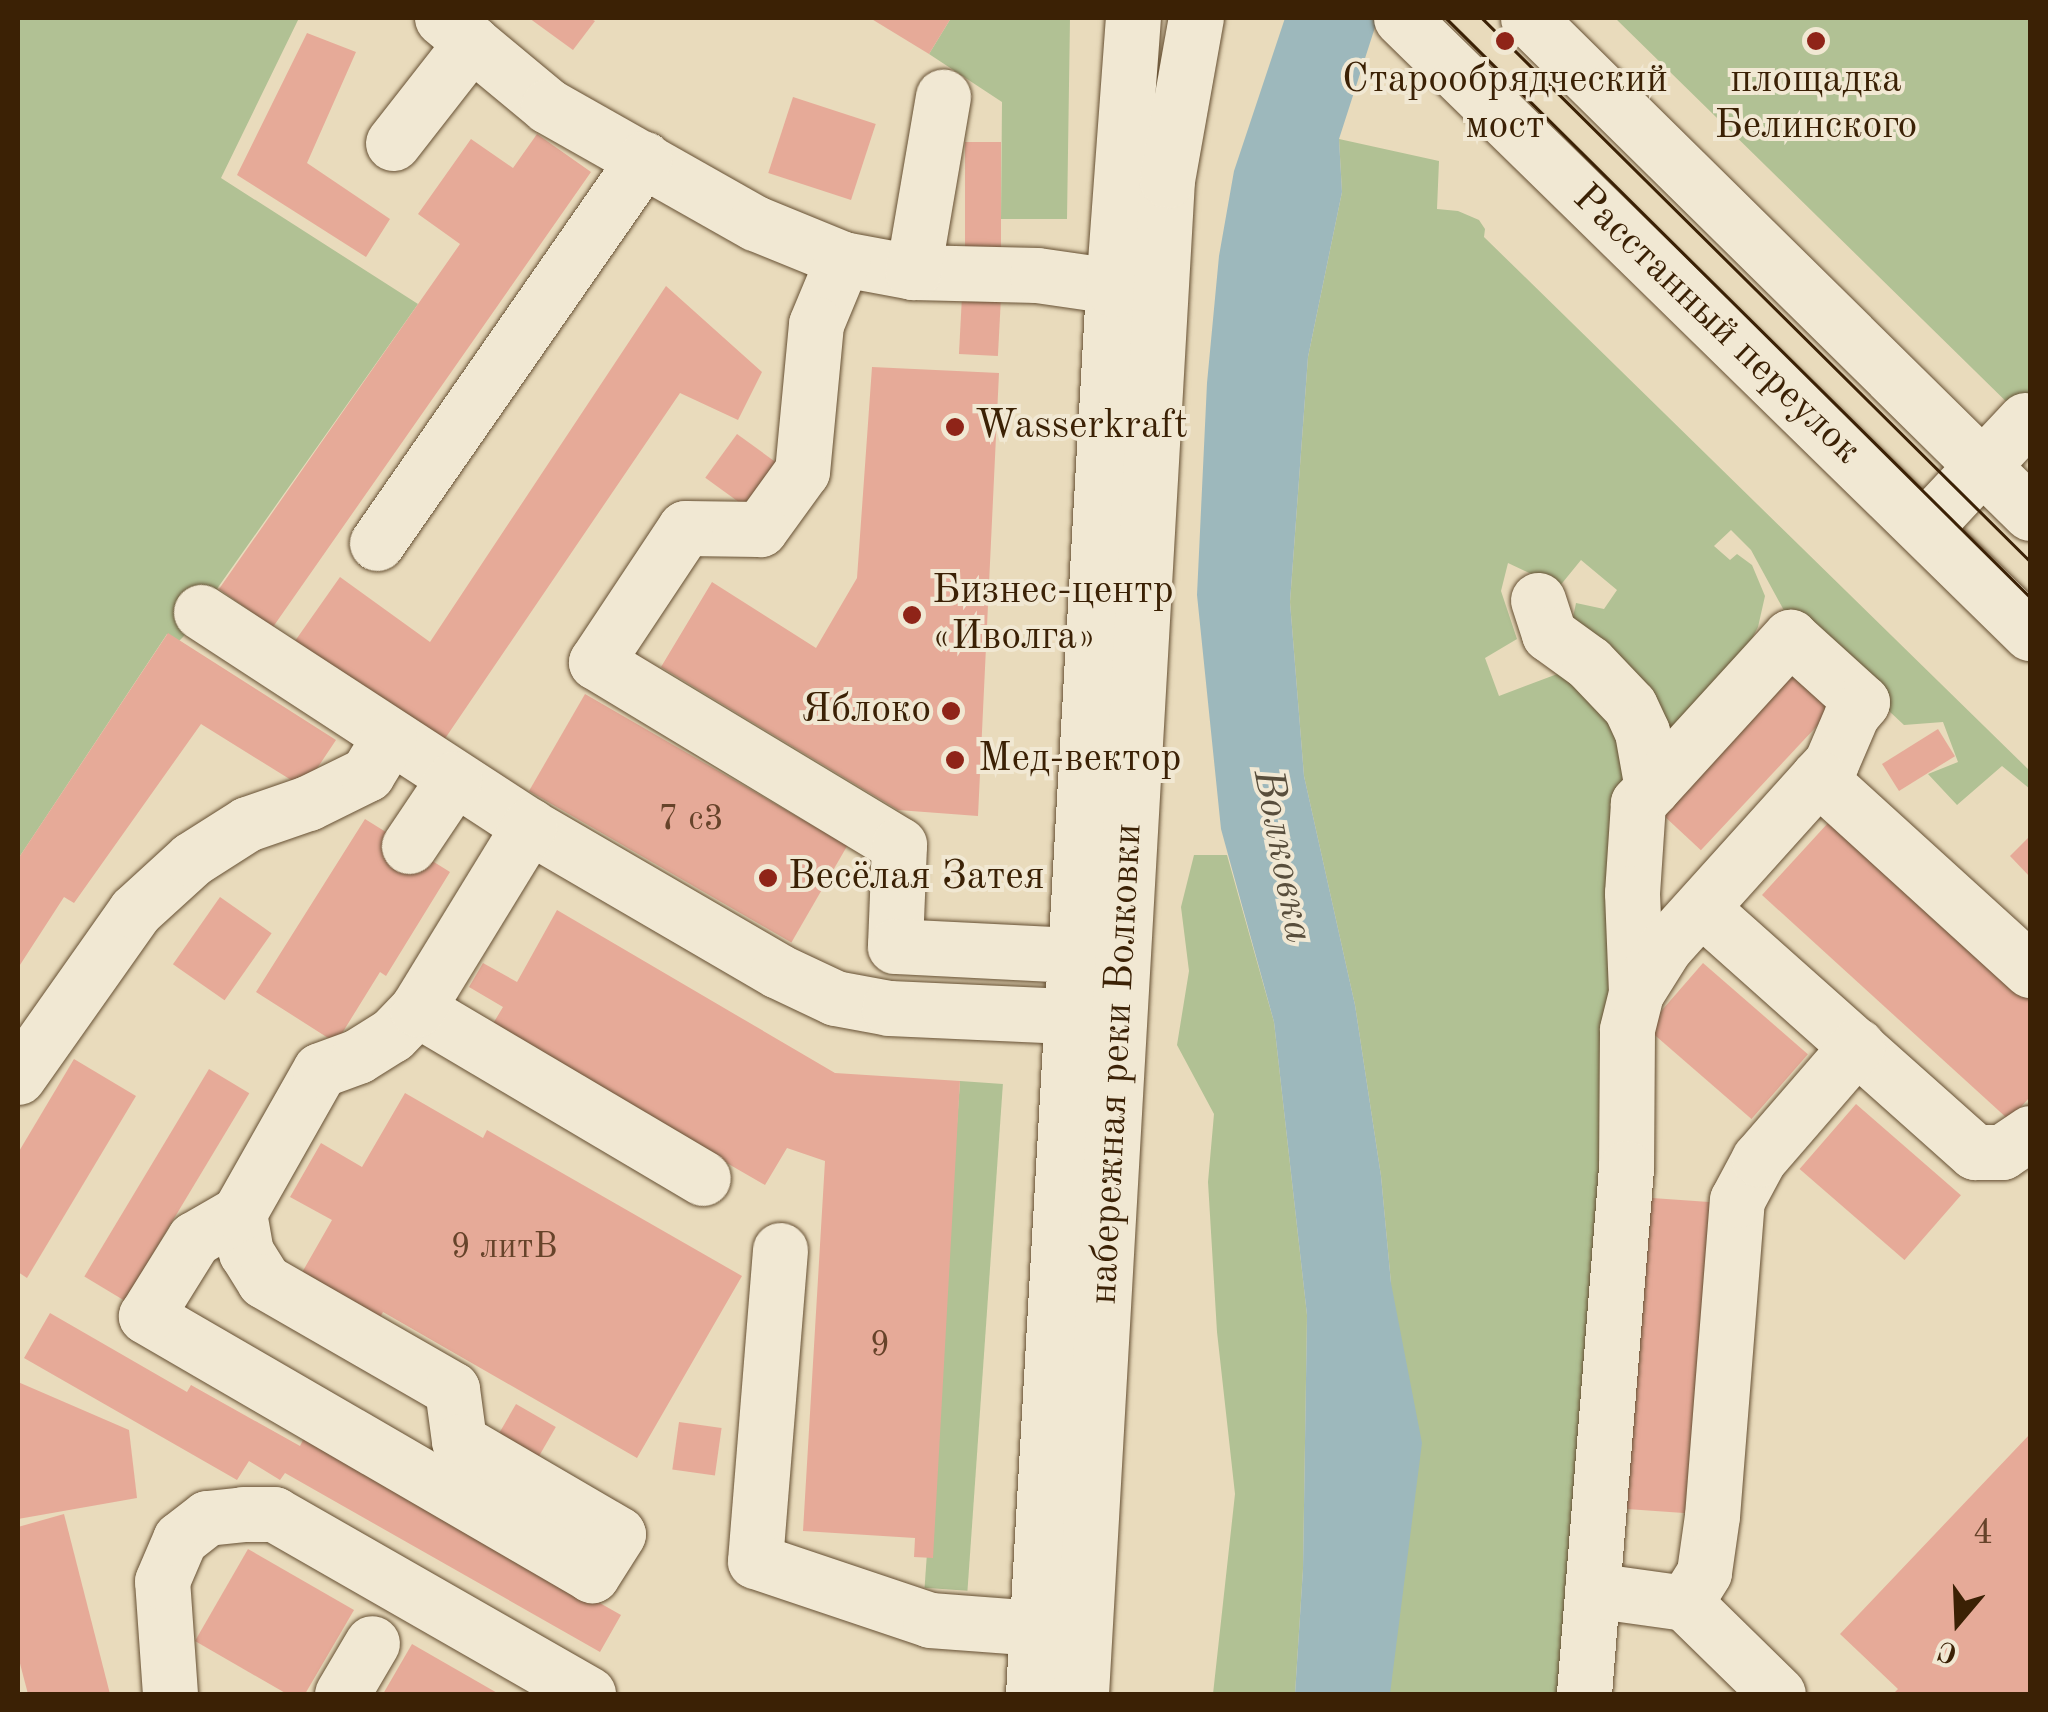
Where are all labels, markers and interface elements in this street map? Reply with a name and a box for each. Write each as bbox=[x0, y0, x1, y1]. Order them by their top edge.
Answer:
marker: Старообрядческий мост bbox=[1494, 30, 1516, 52]
marker: площадка Белинского bbox=[1805, 30, 1827, 52]
place label: Старообрядческий мост bbox=[1342, 57, 1668, 151]
place label: площадка Белинского bbox=[1715, 57, 1917, 151]
street label: Расстанный переулок bbox=[1562, 175, 1870, 475]
place label: Wasserkraft bbox=[975, 403, 1188, 451]
marker: Wasserkraft bbox=[944, 416, 966, 438]
place label: Бизнес-центр «Иволга» bbox=[932, 568, 1174, 662]
marker: Бизнес-центр «Иволга» bbox=[901, 604, 923, 626]
place label: Яблоко bbox=[801, 687, 931, 735]
marker: Яблоко bbox=[940, 700, 962, 722]
place label: Мед-вектор bbox=[978, 736, 1181, 784]
marker: Мед-вектор bbox=[942, 747, 968, 773]
water label: Волковка bbox=[1240, 765, 1324, 947]
house number: 7 с3 bbox=[658, 799, 724, 841]
street label: набережная реки Волковки bbox=[1080, 822, 1154, 1306]
place label: Весёлая Затея bbox=[788, 854, 1045, 902]
marker: Весёлая Затея bbox=[757, 867, 779, 889]
house number: 9 литВ bbox=[450, 1227, 558, 1269]
house number: 9 bbox=[870, 1325, 890, 1367]
house number: 4 bbox=[1973, 1513, 1993, 1555]
north arrow bbox=[1908, 1572, 2008, 1672]
text: С bbox=[1935, 1634, 1962, 1667]

